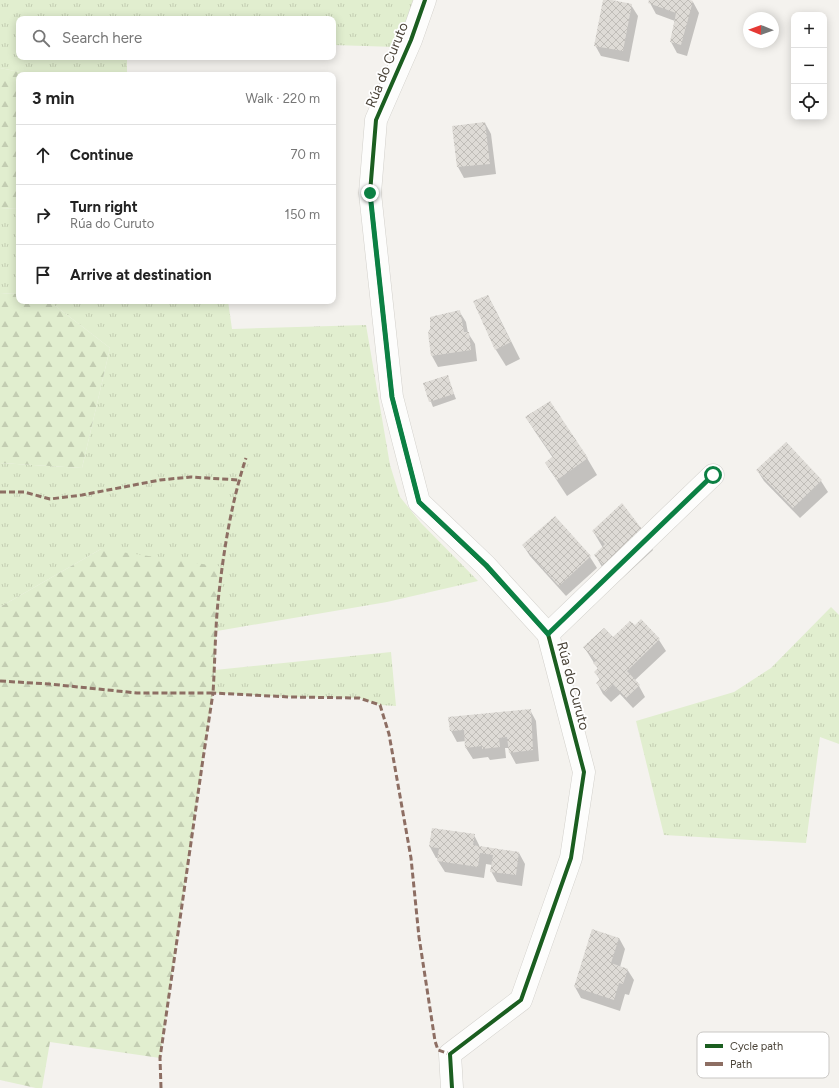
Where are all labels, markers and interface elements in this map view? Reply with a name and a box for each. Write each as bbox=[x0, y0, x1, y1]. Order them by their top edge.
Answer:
north arrow bbox=[743, 12, 779, 48]
map controls bbox=[791, 12, 827, 120]
button: + bbox=[791, 12, 827, 48]
search box bbox=[16, 16, 336, 60]
street label: Rúa do Curuto bbox=[362, 20, 412, 110]
icon: search bbox=[30, 27, 52, 49]
text: Search here bbox=[62, 29, 142, 47]
button: − bbox=[791, 48, 827, 84]
button: locate bbox=[791, 84, 827, 120]
text: 3 min bbox=[32, 88, 74, 108]
text: Walk · 220 m bbox=[245, 91, 320, 106]
icon: ahead bbox=[32, 144, 54, 166]
text: Continue bbox=[70, 146, 133, 164]
text: 70 m bbox=[290, 147, 320, 162]
route end bbox=[361, 184, 379, 202]
text: Turn right bbox=[70, 198, 138, 216]
icon: right bbox=[32, 204, 54, 226]
text: 150 m bbox=[285, 207, 320, 222]
text: Rúa do Curuto bbox=[70, 216, 154, 231]
icon: arrive bbox=[32, 264, 54, 286]
text: Arrive at destination bbox=[70, 266, 211, 284]
route start bbox=[704, 466, 722, 484]
street label: Rúa do Curuto bbox=[553, 640, 593, 732]
legend bbox=[697, 1032, 829, 1078]
text: Cycle path bbox=[730, 1040, 783, 1053]
text: Path bbox=[730, 1058, 752, 1071]

